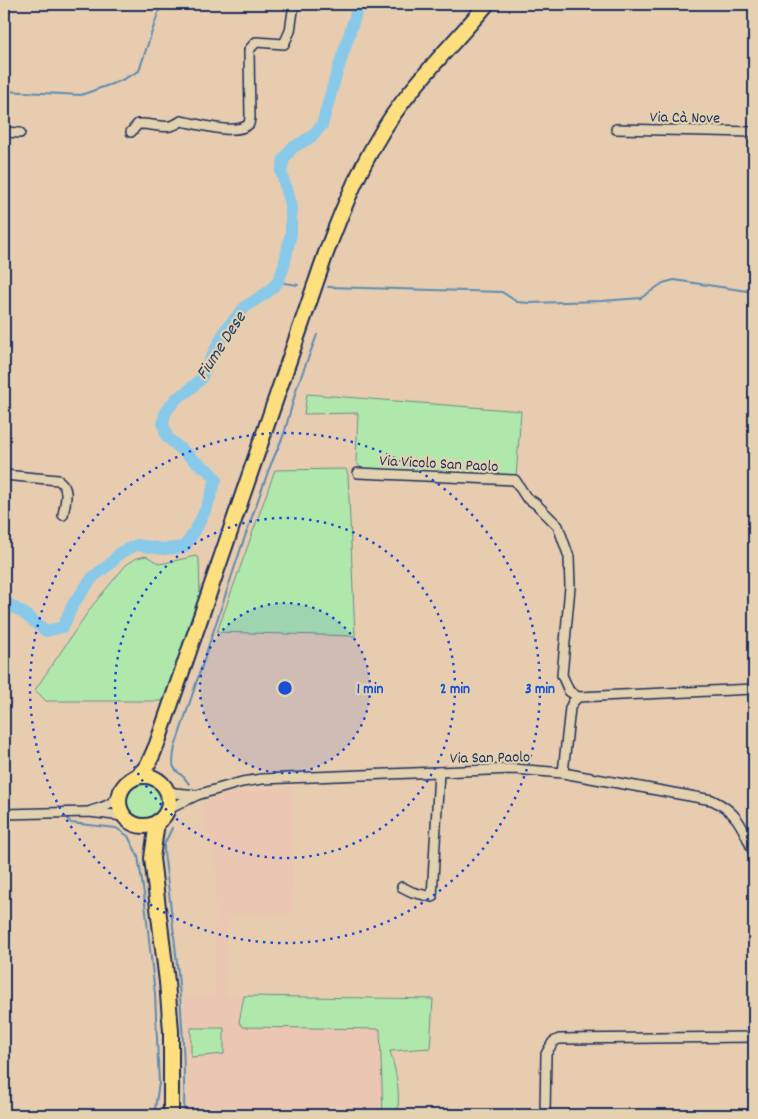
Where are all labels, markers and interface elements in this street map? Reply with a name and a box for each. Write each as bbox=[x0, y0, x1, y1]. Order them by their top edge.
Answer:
street label: Via Cà Nove bbox=[650, 106, 720, 131]
water label: Fiume Dese bbox=[191, 307, 254, 385]
street label: Via Vicolo San Paolo bbox=[379, 450, 499, 479]
centre of rings bbox=[276, 679, 294, 697]
text: 1 min bbox=[357, 679, 383, 701]
text: 2 min bbox=[440, 679, 470, 701]
text: 3 min bbox=[525, 679, 555, 701]
street label: Via San Paolo bbox=[450, 746, 530, 771]

